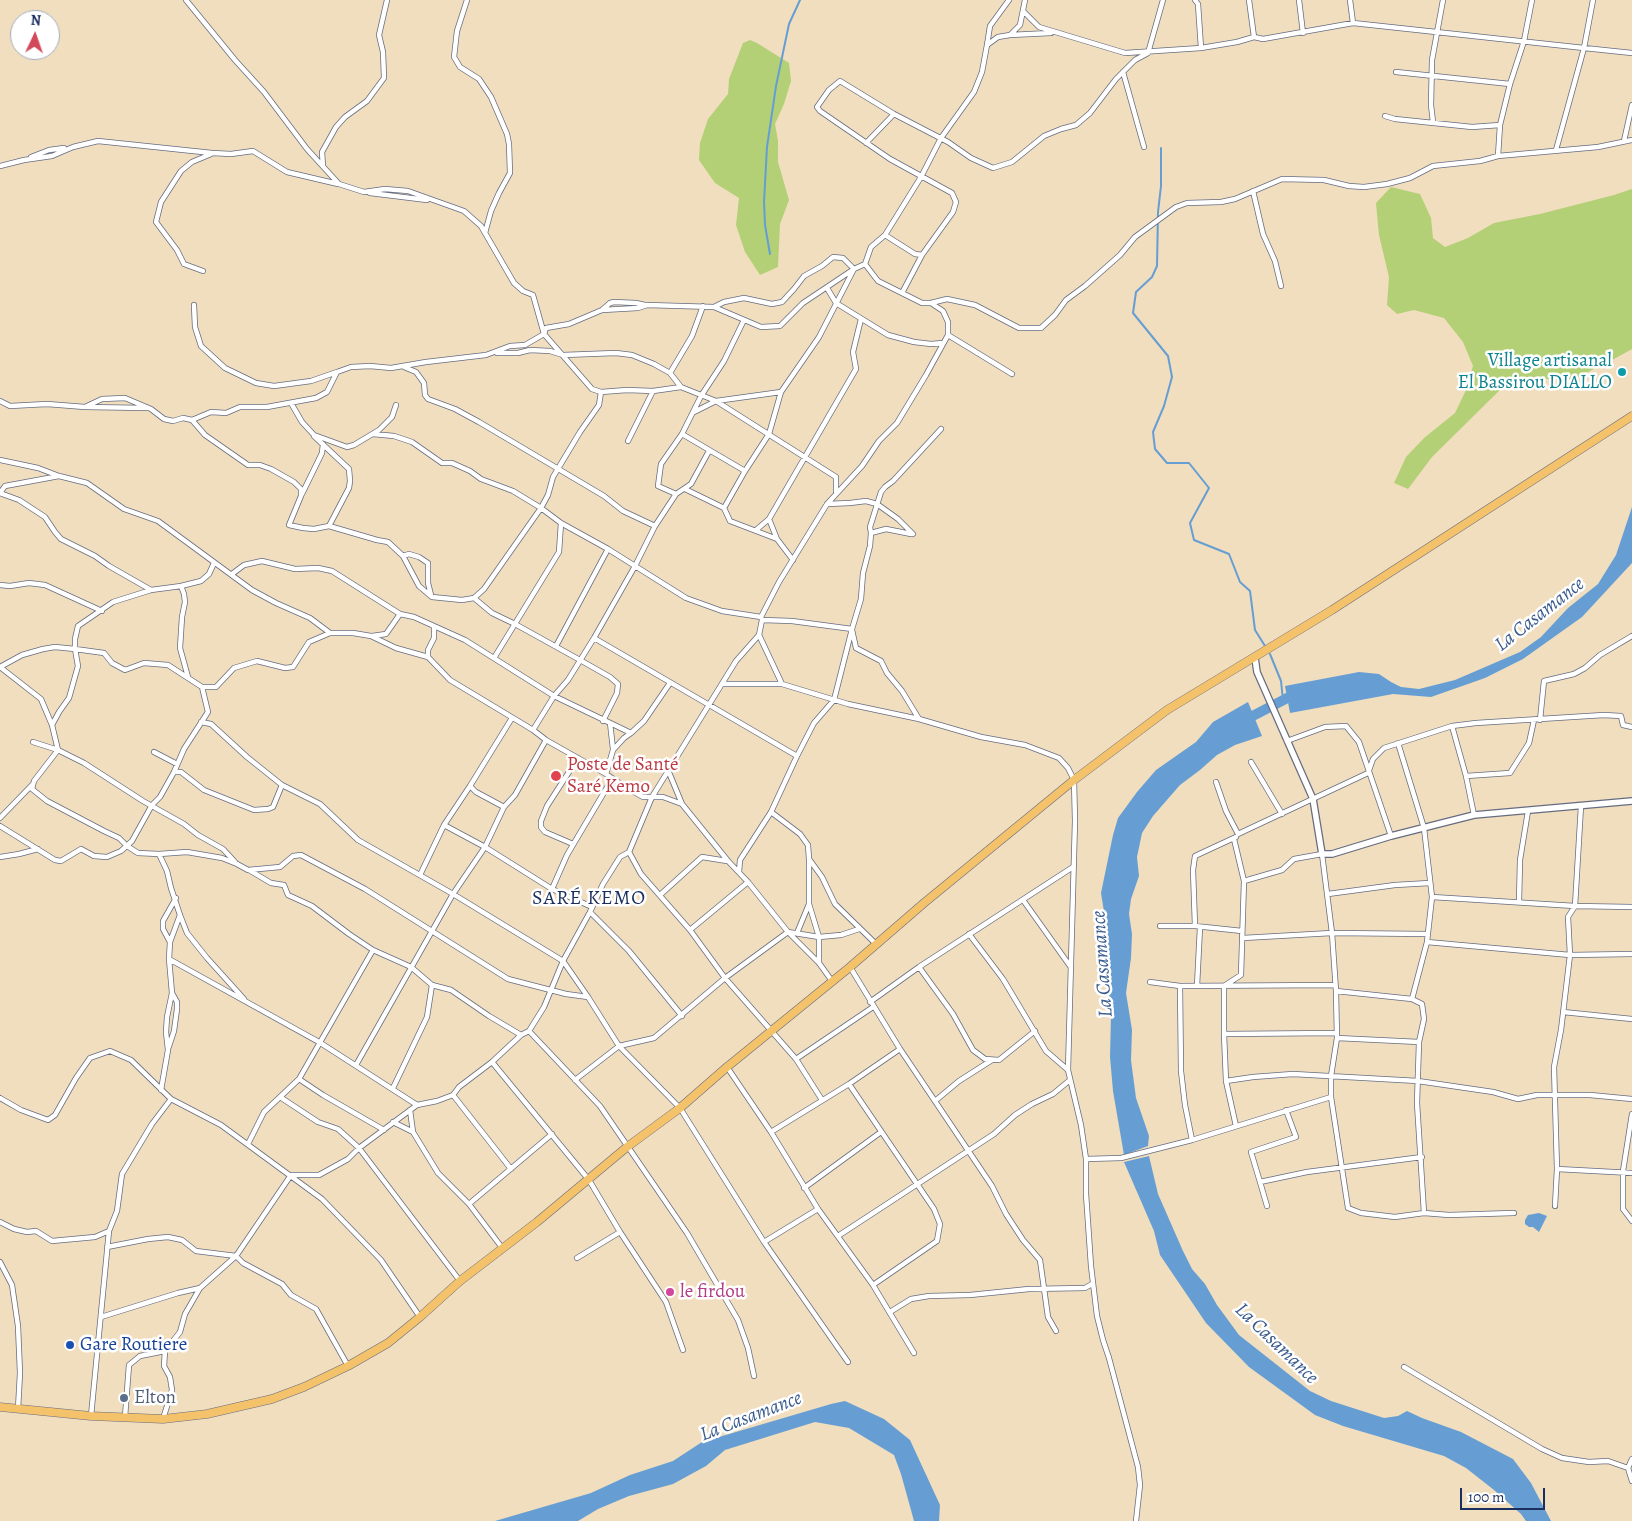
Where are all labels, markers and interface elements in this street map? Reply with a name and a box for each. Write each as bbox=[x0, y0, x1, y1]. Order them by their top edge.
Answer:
north arrow bbox=[10, 10, 60, 60]
text: N bbox=[30, 11, 41, 30]
place label: Village artisanal El Bassirou DIALLO bbox=[1458, 350, 1612, 394]
marker: Village artisanal El Bassirou DIALLO bbox=[1616, 366, 1628, 378]
water label: La Casamance bbox=[1491, 573, 1589, 657]
place label: Poste de Santé Saré Kemo bbox=[567, 754, 678, 798]
marker: Poste de Santé Saré Kemo bbox=[549, 769, 563, 783]
district label: SARÉ KEMO bbox=[531, 887, 647, 911]
water label: La Casamance bbox=[1087, 910, 1119, 1018]
place label: le firdou bbox=[680, 1281, 745, 1303]
marker: le firdou bbox=[664, 1286, 676, 1298]
water label: La Casamance bbox=[1229, 1298, 1323, 1390]
place label: Gare Routiere bbox=[80, 1334, 187, 1356]
marker: Gare Routiere bbox=[64, 1339, 76, 1351]
place label: Elton bbox=[134, 1387, 176, 1409]
water label: La Casamance bbox=[697, 1387, 805, 1447]
marker: Elton bbox=[118, 1392, 130, 1404]
scale bar bbox=[1462, 1478, 1547, 1510]
text: 100 m bbox=[1468, 1487, 1505, 1507]

